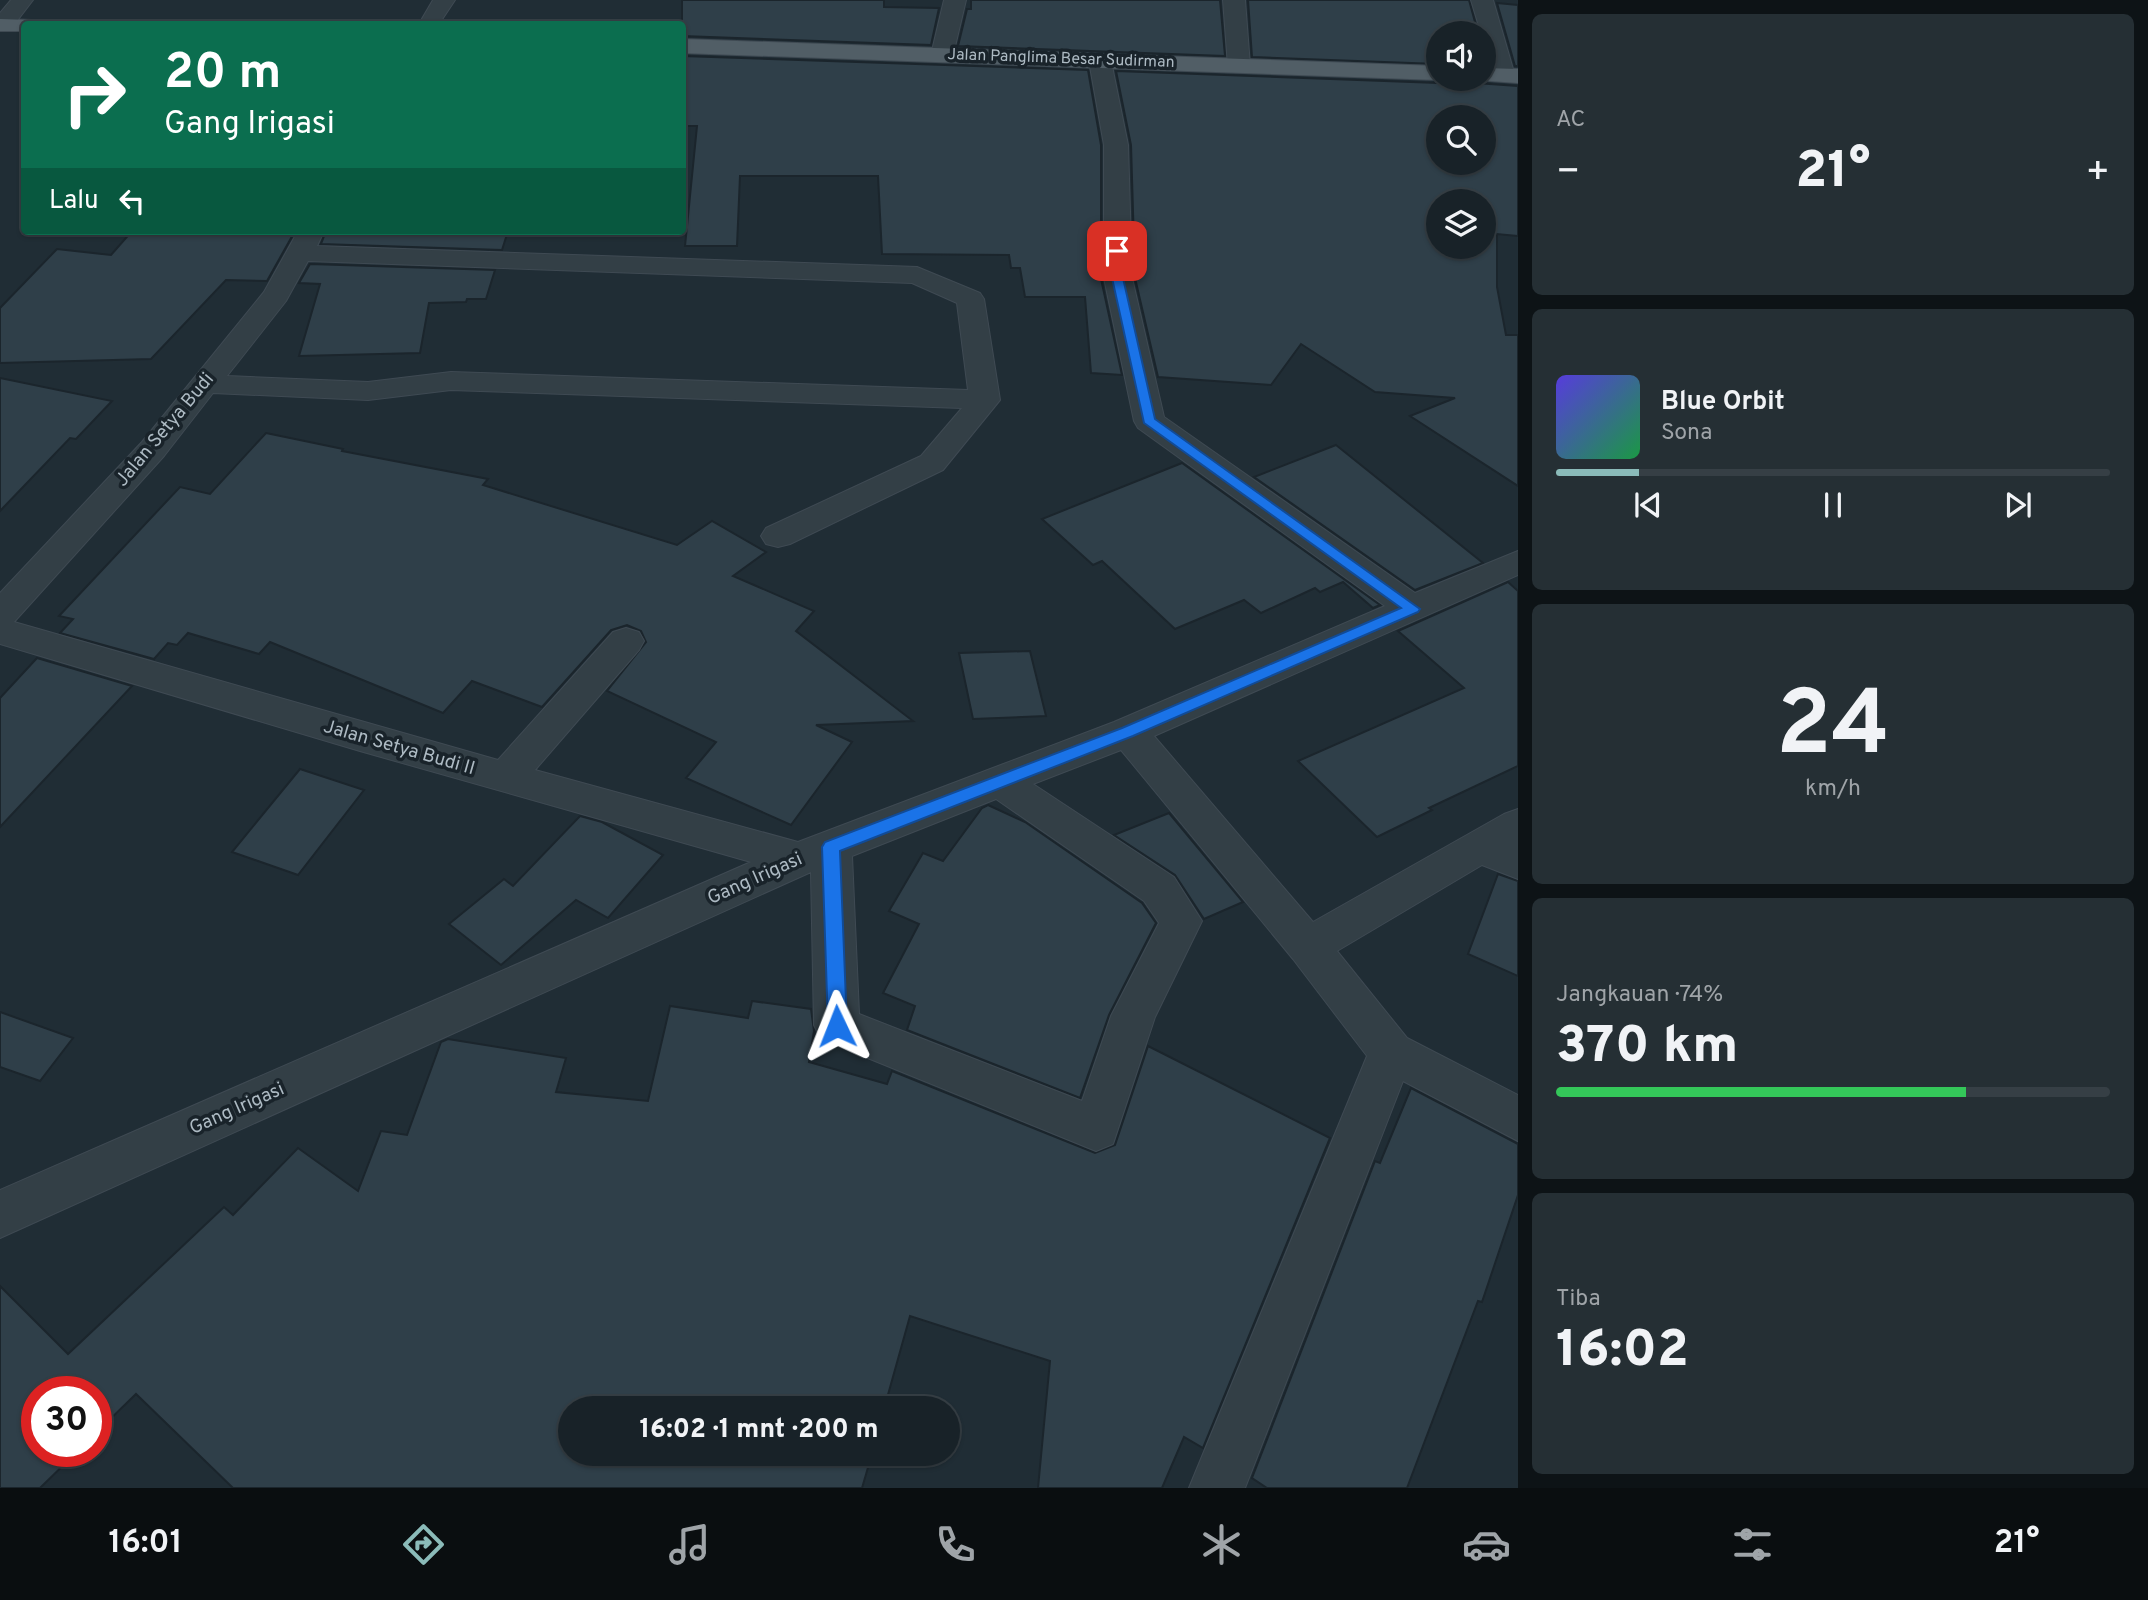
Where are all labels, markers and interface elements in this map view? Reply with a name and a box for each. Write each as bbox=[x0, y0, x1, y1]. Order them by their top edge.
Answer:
map controls bbox=[1426, 21, 1496, 259]
button: sound bbox=[1426, 21, 1496, 91]
text: 20 m bbox=[164, 44, 281, 106]
street label: Jalan Panglima Besar Sudirman bbox=[947, 45, 1175, 73]
icon: right bbox=[49, 49, 140, 140]
text: Gang Irigasi bbox=[164, 105, 335, 145]
button: search bbox=[1426, 105, 1496, 175]
text: AC bbox=[1556, 106, 1585, 135]
text: 21° bbox=[1796, 140, 1870, 206]
text: − bbox=[1556, 149, 1581, 198]
text: + bbox=[2085, 149, 2110, 198]
icon: left bbox=[113, 182, 151, 220]
text: Lalu bbox=[49, 185, 99, 218]
button: layers bbox=[1426, 189, 1496, 259]
pin bbox=[1087, 221, 1147, 281]
icon: arrive bbox=[1098, 232, 1136, 270]
street label: Jalan Setya Budi bbox=[110, 368, 220, 492]
text: Blue Orbit bbox=[1661, 386, 1785, 419]
text: Sona bbox=[1661, 419, 1712, 448]
icon: previous bbox=[1629, 486, 1667, 524]
icon: pause bbox=[1814, 486, 1852, 524]
icon: next bbox=[1999, 486, 2037, 524]
text: 24 bbox=[1776, 672, 1890, 787]
street label: Jalan Setya Budi II bbox=[320, 715, 478, 781]
text: km/h bbox=[1805, 775, 1861, 804]
street label: Gang Irigasi bbox=[704, 847, 806, 911]
text: Jangkauan · 74% bbox=[1556, 981, 1723, 1010]
position arrow bbox=[800, 989, 874, 1063]
text: 370 km bbox=[1556, 1015, 1738, 1081]
street label: Gang Irigasi bbox=[186, 1077, 288, 1141]
text: Tiba bbox=[1556, 1285, 1601, 1314]
text: 16:02 bbox=[1556, 1319, 1689, 1385]
speed limit sign: 30 bbox=[21, 1376, 112, 1467]
text: 16:02 · 1 mnt · 200 m bbox=[639, 1414, 879, 1447]
icon: directions bbox=[399, 1520, 448, 1569]
icon: music bbox=[665, 1520, 714, 1569]
icon: phone bbox=[931, 1520, 980, 1569]
icon: climate bbox=[1197, 1520, 1246, 1569]
icon: car bbox=[1462, 1520, 1511, 1569]
icon: filters bbox=[1728, 1520, 1777, 1569]
text: 16:01 bbox=[108, 1524, 182, 1564]
text: 21° bbox=[1994, 1524, 2040, 1564]

